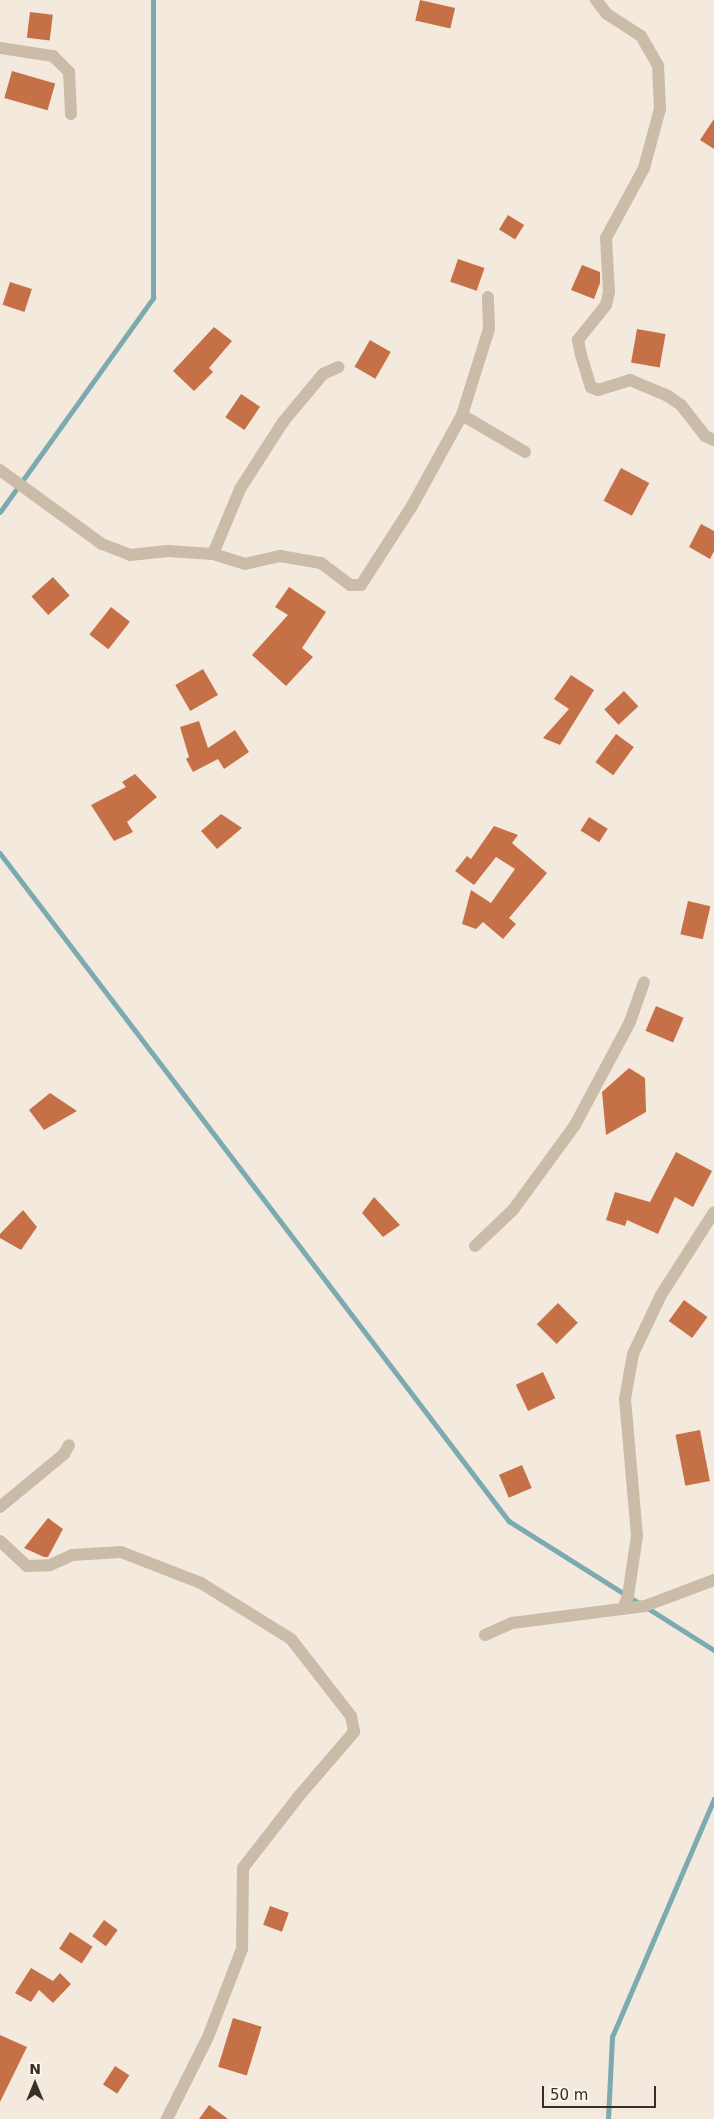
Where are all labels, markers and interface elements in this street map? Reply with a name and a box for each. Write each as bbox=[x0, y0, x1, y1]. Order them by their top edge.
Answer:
north arrow bbox=[10, 2059, 60, 2109]
text: N bbox=[29, 2061, 41, 2077]
scale bar bbox=[544, 2076, 658, 2108]
text: 50 m bbox=[550, 2086, 588, 2104]

